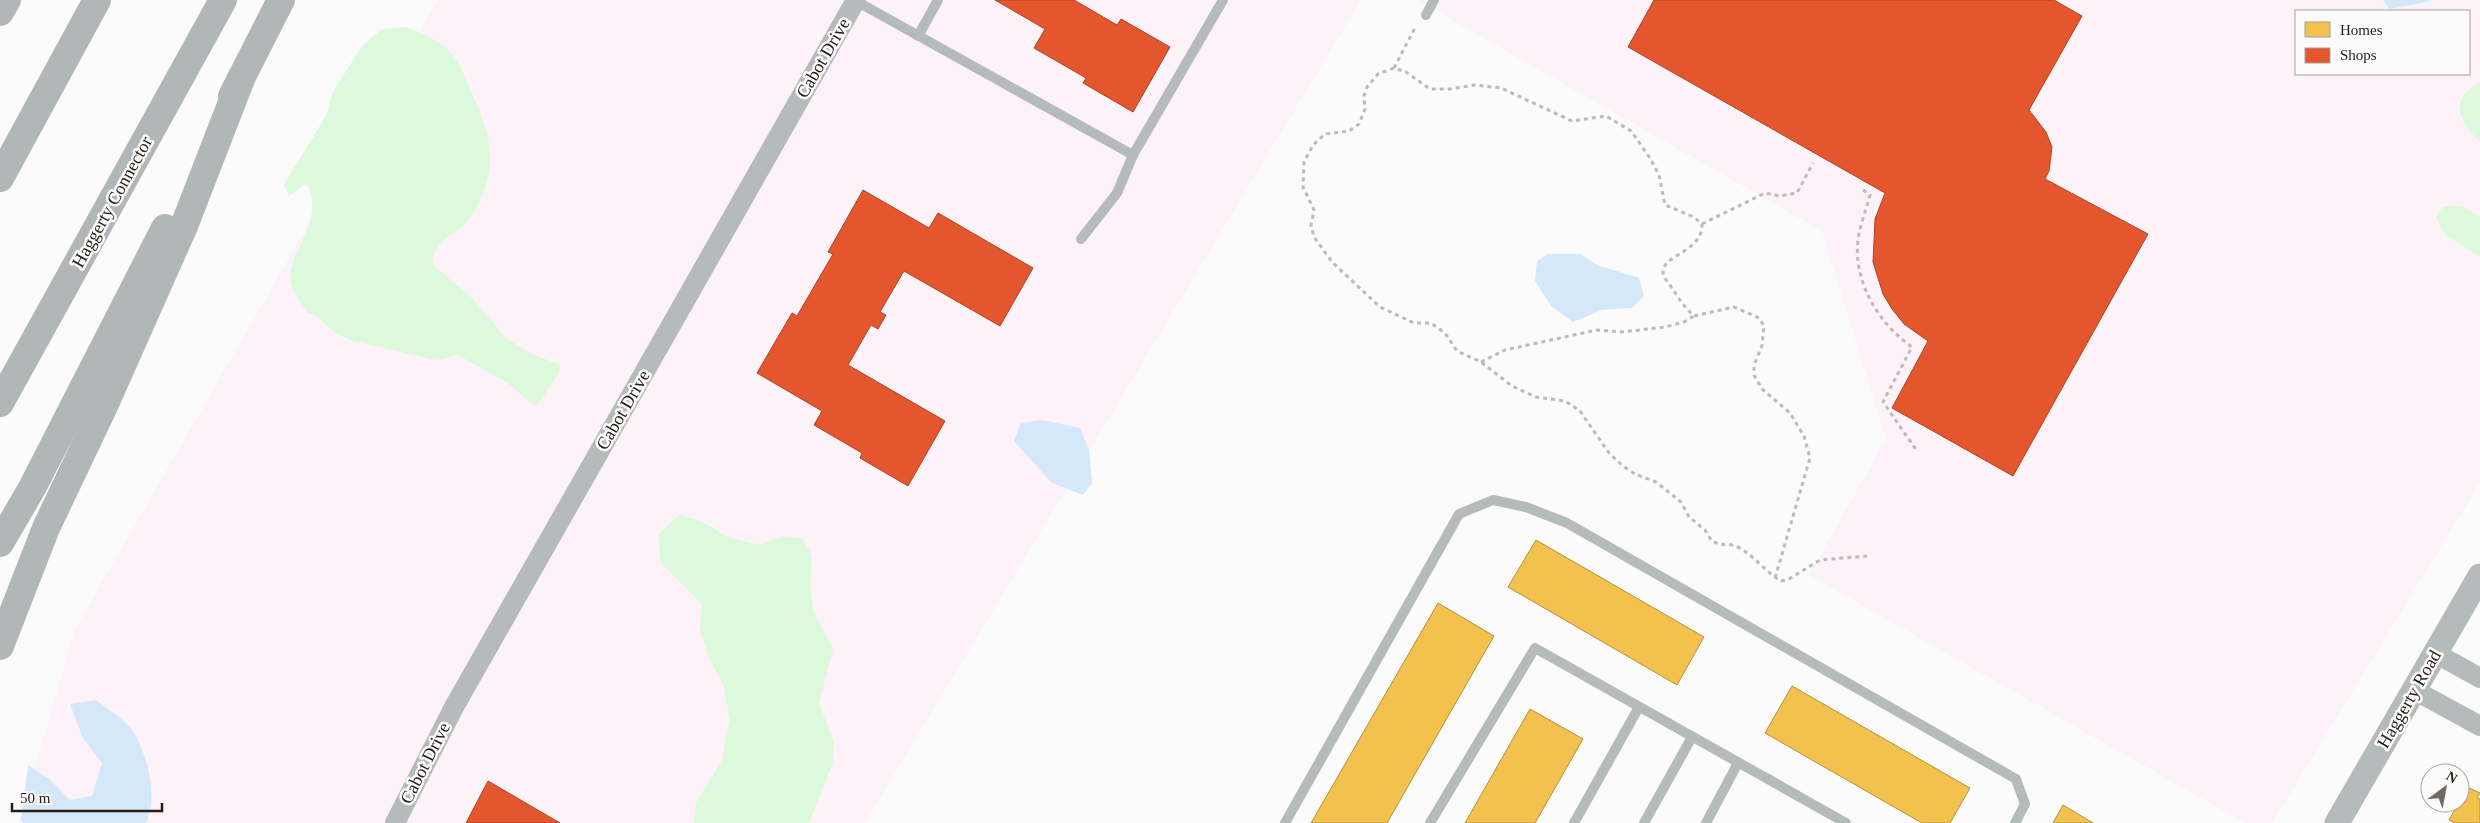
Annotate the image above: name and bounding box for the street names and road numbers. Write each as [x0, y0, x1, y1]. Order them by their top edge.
street label: Cabot Drive [792, 15, 854, 101]
street label: Haggerty Connector [68, 133, 156, 271]
street label: Cabot Drive [592, 367, 654, 453]
street label: Haggerty Road [2373, 647, 2445, 751]
street label: Cabot Drive [396, 719, 454, 807]

